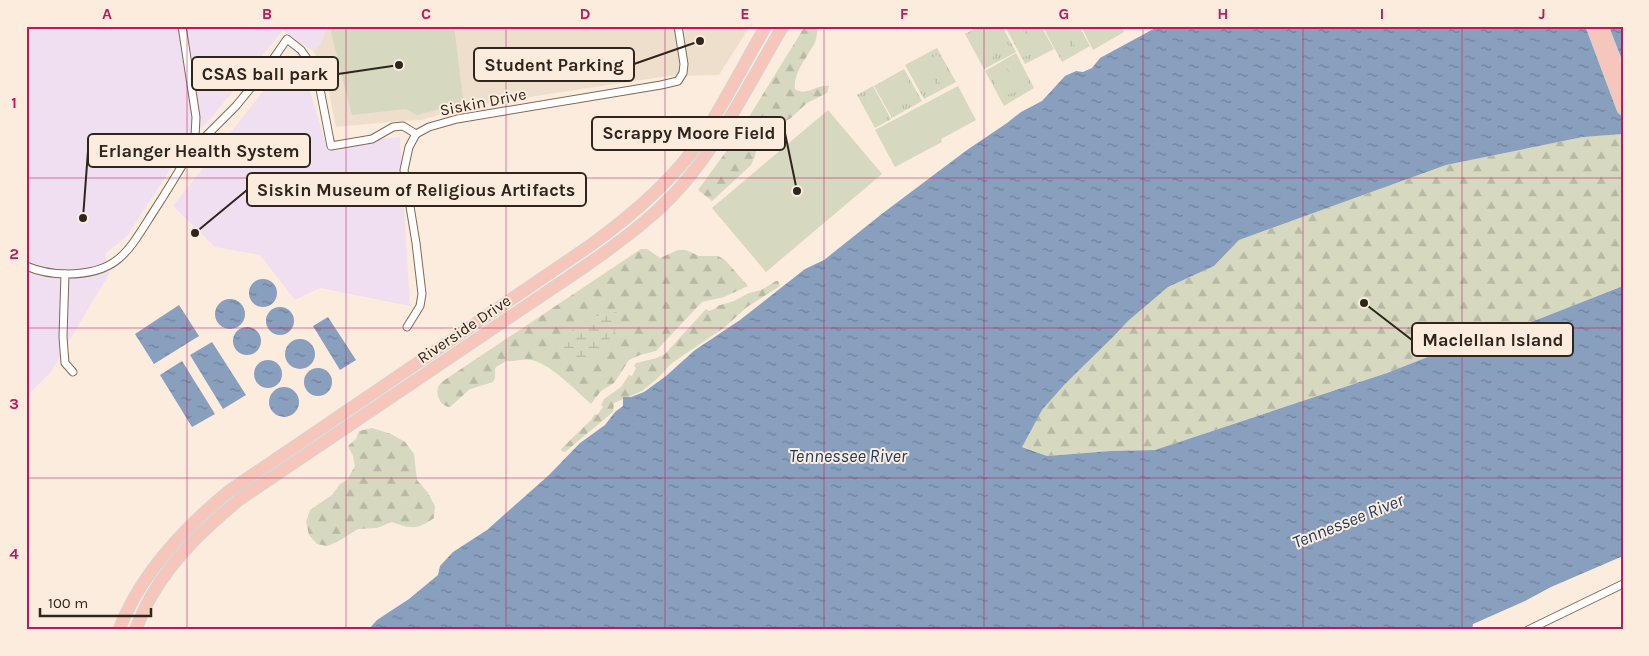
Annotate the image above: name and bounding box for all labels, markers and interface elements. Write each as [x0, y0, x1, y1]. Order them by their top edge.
text: A [102, 4, 112, 23]
text: B [262, 4, 272, 23]
text: C [421, 4, 431, 23]
text: D [580, 4, 591, 23]
text: E [740, 4, 750, 23]
text: F [900, 4, 909, 23]
text: G [1059, 4, 1069, 23]
text: H [1217, 4, 1229, 23]
text: I [1380, 4, 1384, 23]
text: J [1538, 4, 1546, 23]
callout: Student Parking [474, 48, 634, 81]
text: Student Parking [484, 54, 624, 76]
callout: CSAS ball park [192, 57, 338, 90]
text: CSAS ball park [202, 63, 329, 85]
street label: Siskin Drive [438, 84, 528, 120]
text: 1 [11, 93, 17, 112]
callout: Scrappy Moore Field [592, 117, 785, 150]
text: Scrappy Moore Field [602, 122, 776, 144]
callout: Erlanger Health System [88, 134, 310, 167]
text: Erlanger Health System [98, 140, 300, 162]
callout: Siskin Museum of Religious Artifacts [247, 173, 586, 206]
text: Siskin Museum of Religious Artifacts [257, 179, 575, 201]
text: 2 [9, 244, 19, 263]
street label: Riverside Drive [414, 291, 514, 367]
callout: Maclellan Island [1412, 323, 1573, 356]
text: Maclellan Island [1422, 329, 1564, 351]
text: 3 [9, 394, 19, 413]
water label: Tennessee River [789, 445, 908, 467]
water label: Tennessee River [1289, 488, 1408, 553]
text: 4 [9, 544, 19, 563]
scale bar [40, 586, 151, 618]
text: 100 m [48, 594, 88, 612]

